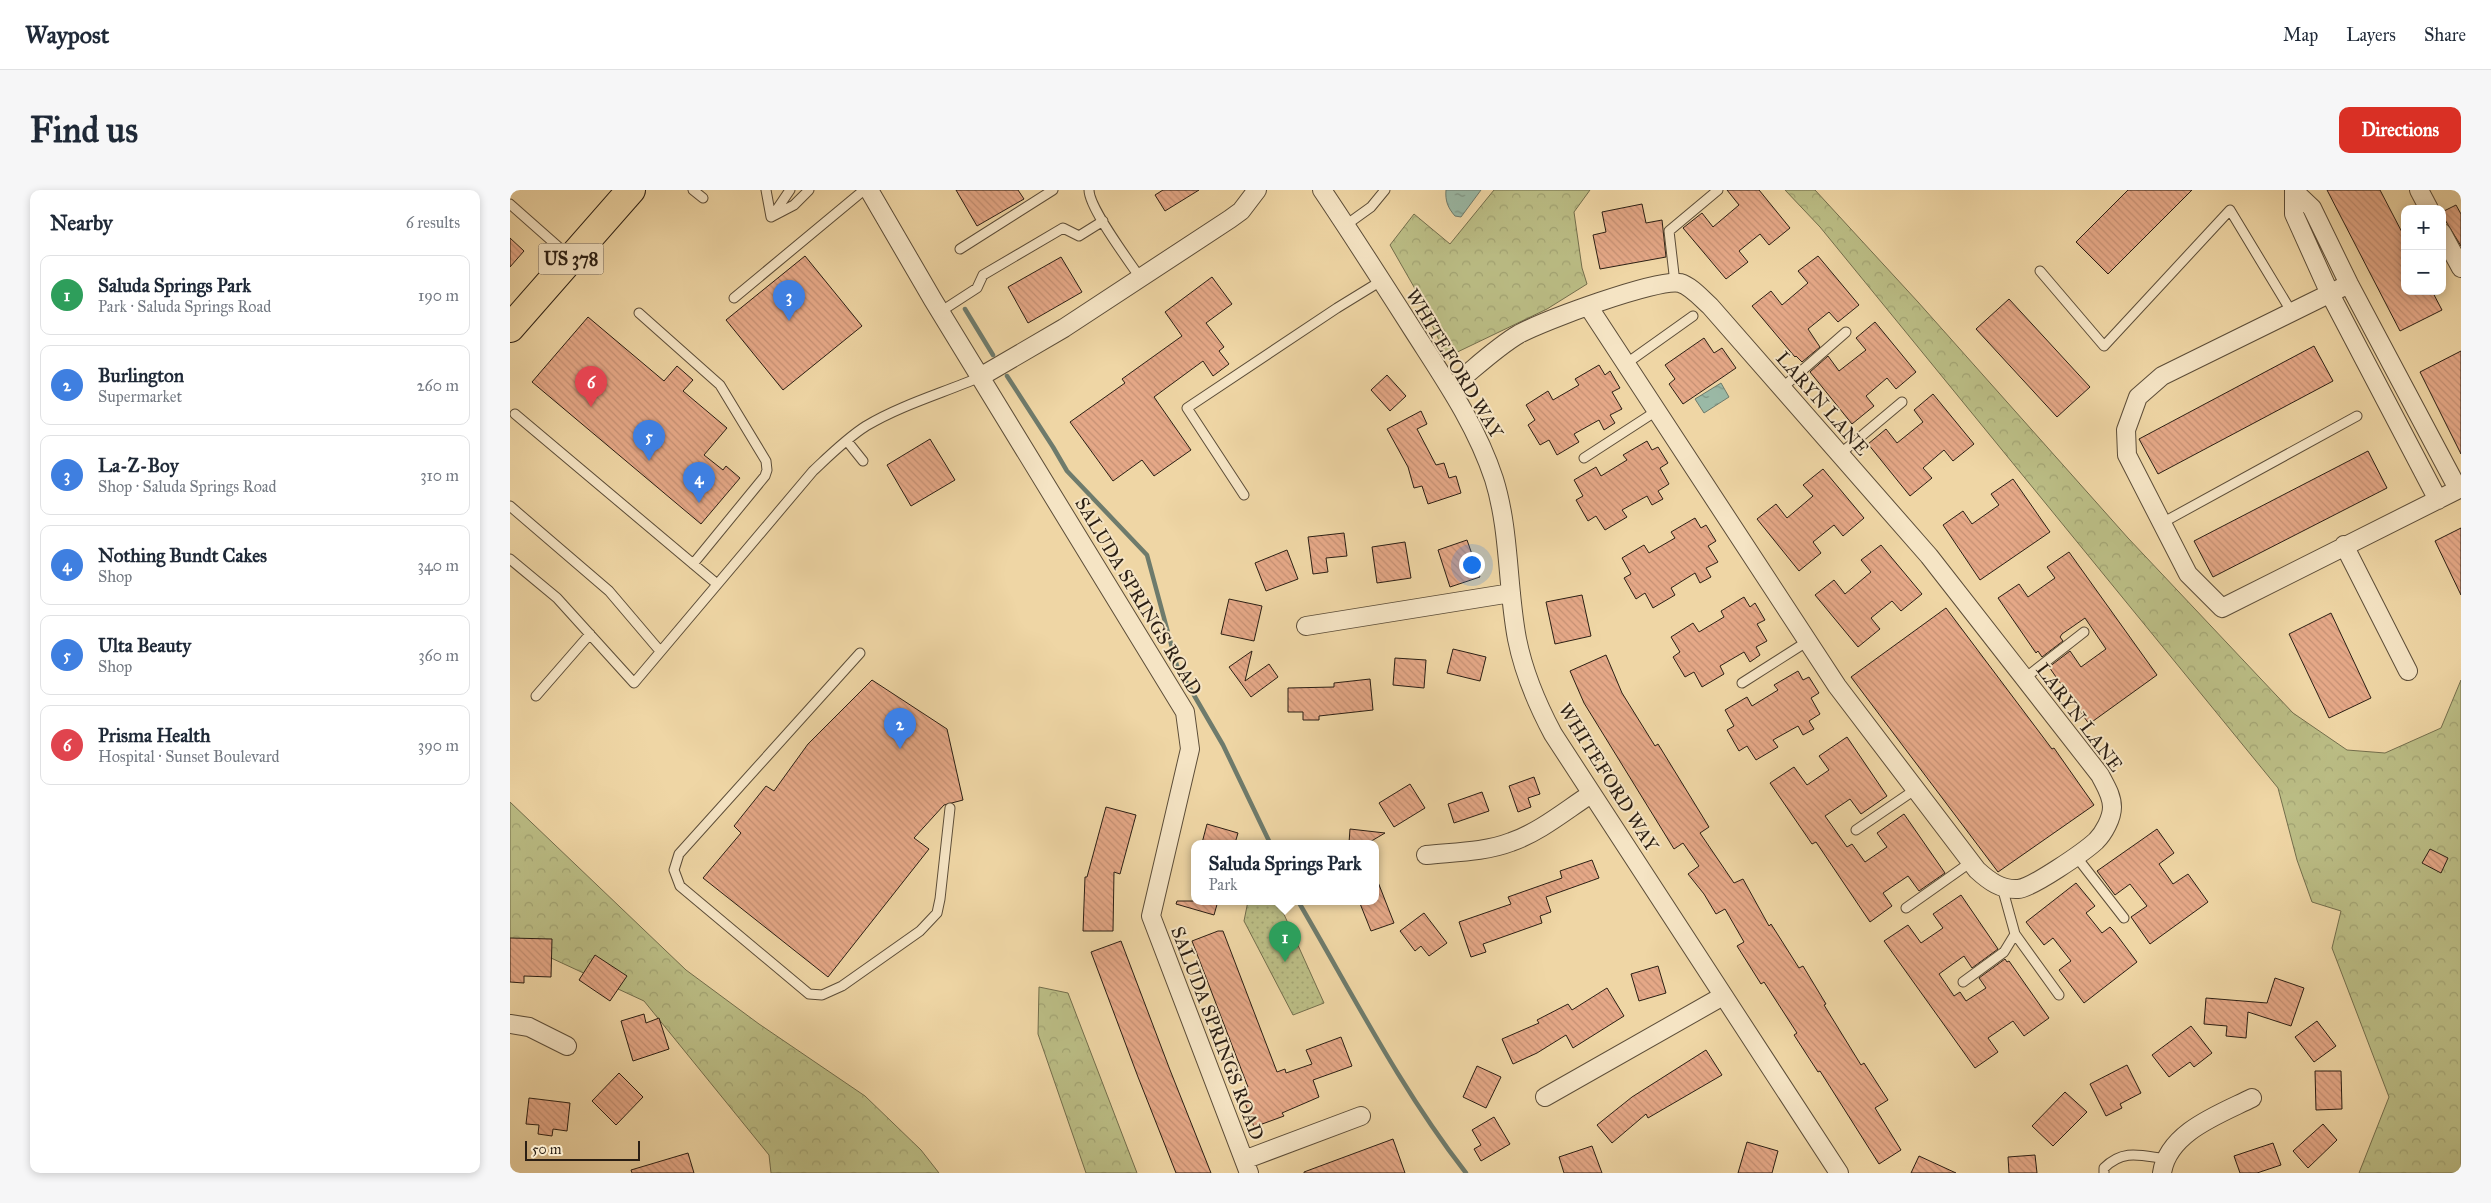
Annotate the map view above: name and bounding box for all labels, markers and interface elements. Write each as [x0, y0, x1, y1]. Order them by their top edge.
text: Waypost [25, 20, 109, 50]
text: Map [2283, 24, 2318, 46]
text: Layers [2346, 24, 2396, 46]
text: Share [2424, 24, 2466, 46]
button: Directions [2339, 107, 2461, 153]
text: Find us [30, 109, 138, 152]
map controls [2401, 205, 2446, 295]
button: + [2401, 205, 2446, 250]
text: Nearby [50, 210, 113, 236]
text: 6 results [406, 213, 460, 232]
road number: US 378 [538, 244, 604, 275]
button: − [2401, 250, 2446, 295]
text: Saluda Springs Park [98, 274, 251, 297]
pin: 3 [773, 280, 805, 321]
street label: WHITEFORD WAY [1401, 284, 1509, 443]
text: 1 [64, 286, 70, 305]
text: 190 m [418, 286, 459, 305]
text: Park · Saluda Springs Road [98, 297, 271, 316]
street label: LARYN LANE [1771, 347, 1874, 460]
text: Burlington [98, 364, 184, 387]
pin: 6 [575, 366, 607, 407]
text: 2 [63, 376, 71, 395]
text: 260 m [417, 376, 459, 395]
text: Supermarket [98, 387, 182, 406]
pin: 5 [633, 420, 665, 461]
text: La-Z-Boy [98, 454, 179, 477]
pin: 4 [683, 462, 715, 503]
text: 3 [64, 466, 70, 485]
text: 310 m [420, 466, 459, 485]
text: Shop · Saluda Springs Road [98, 477, 277, 496]
street label: SALUDA SPRINGS ROAD [1070, 493, 1207, 699]
text: Nothing Bundt Cakes [98, 544, 267, 567]
your location [1459, 552, 1485, 578]
text: 4 [63, 556, 71, 575]
text: 340 m [417, 556, 459, 575]
text: Shop [98, 567, 132, 586]
text: Ulta Beauty [98, 634, 191, 657]
text: 5 [63, 646, 71, 665]
text: 360 m [418, 646, 459, 665]
text: Shop [98, 657, 132, 676]
street label: LARYN LANE [2031, 658, 2128, 776]
street label: WHITEFORD WAY [1554, 699, 1664, 856]
pin: 2 [884, 708, 916, 749]
text: Prisma Health [98, 724, 211, 747]
text: 6 [63, 736, 71, 755]
text: 390 m [418, 736, 459, 755]
text: Hospital · Sunset Boulevard [98, 747, 280, 766]
popup [1191, 840, 1379, 905]
text: Saluda Springs Park [1209, 852, 1361, 875]
text: Park [1209, 875, 1237, 894]
pin: 1 [1269, 921, 1301, 962]
street label: SALUDA SPRINGS ROAD [1166, 923, 1269, 1143]
scale bar [525, 1138, 640, 1161]
text: 50 m [532, 1141, 561, 1158]

